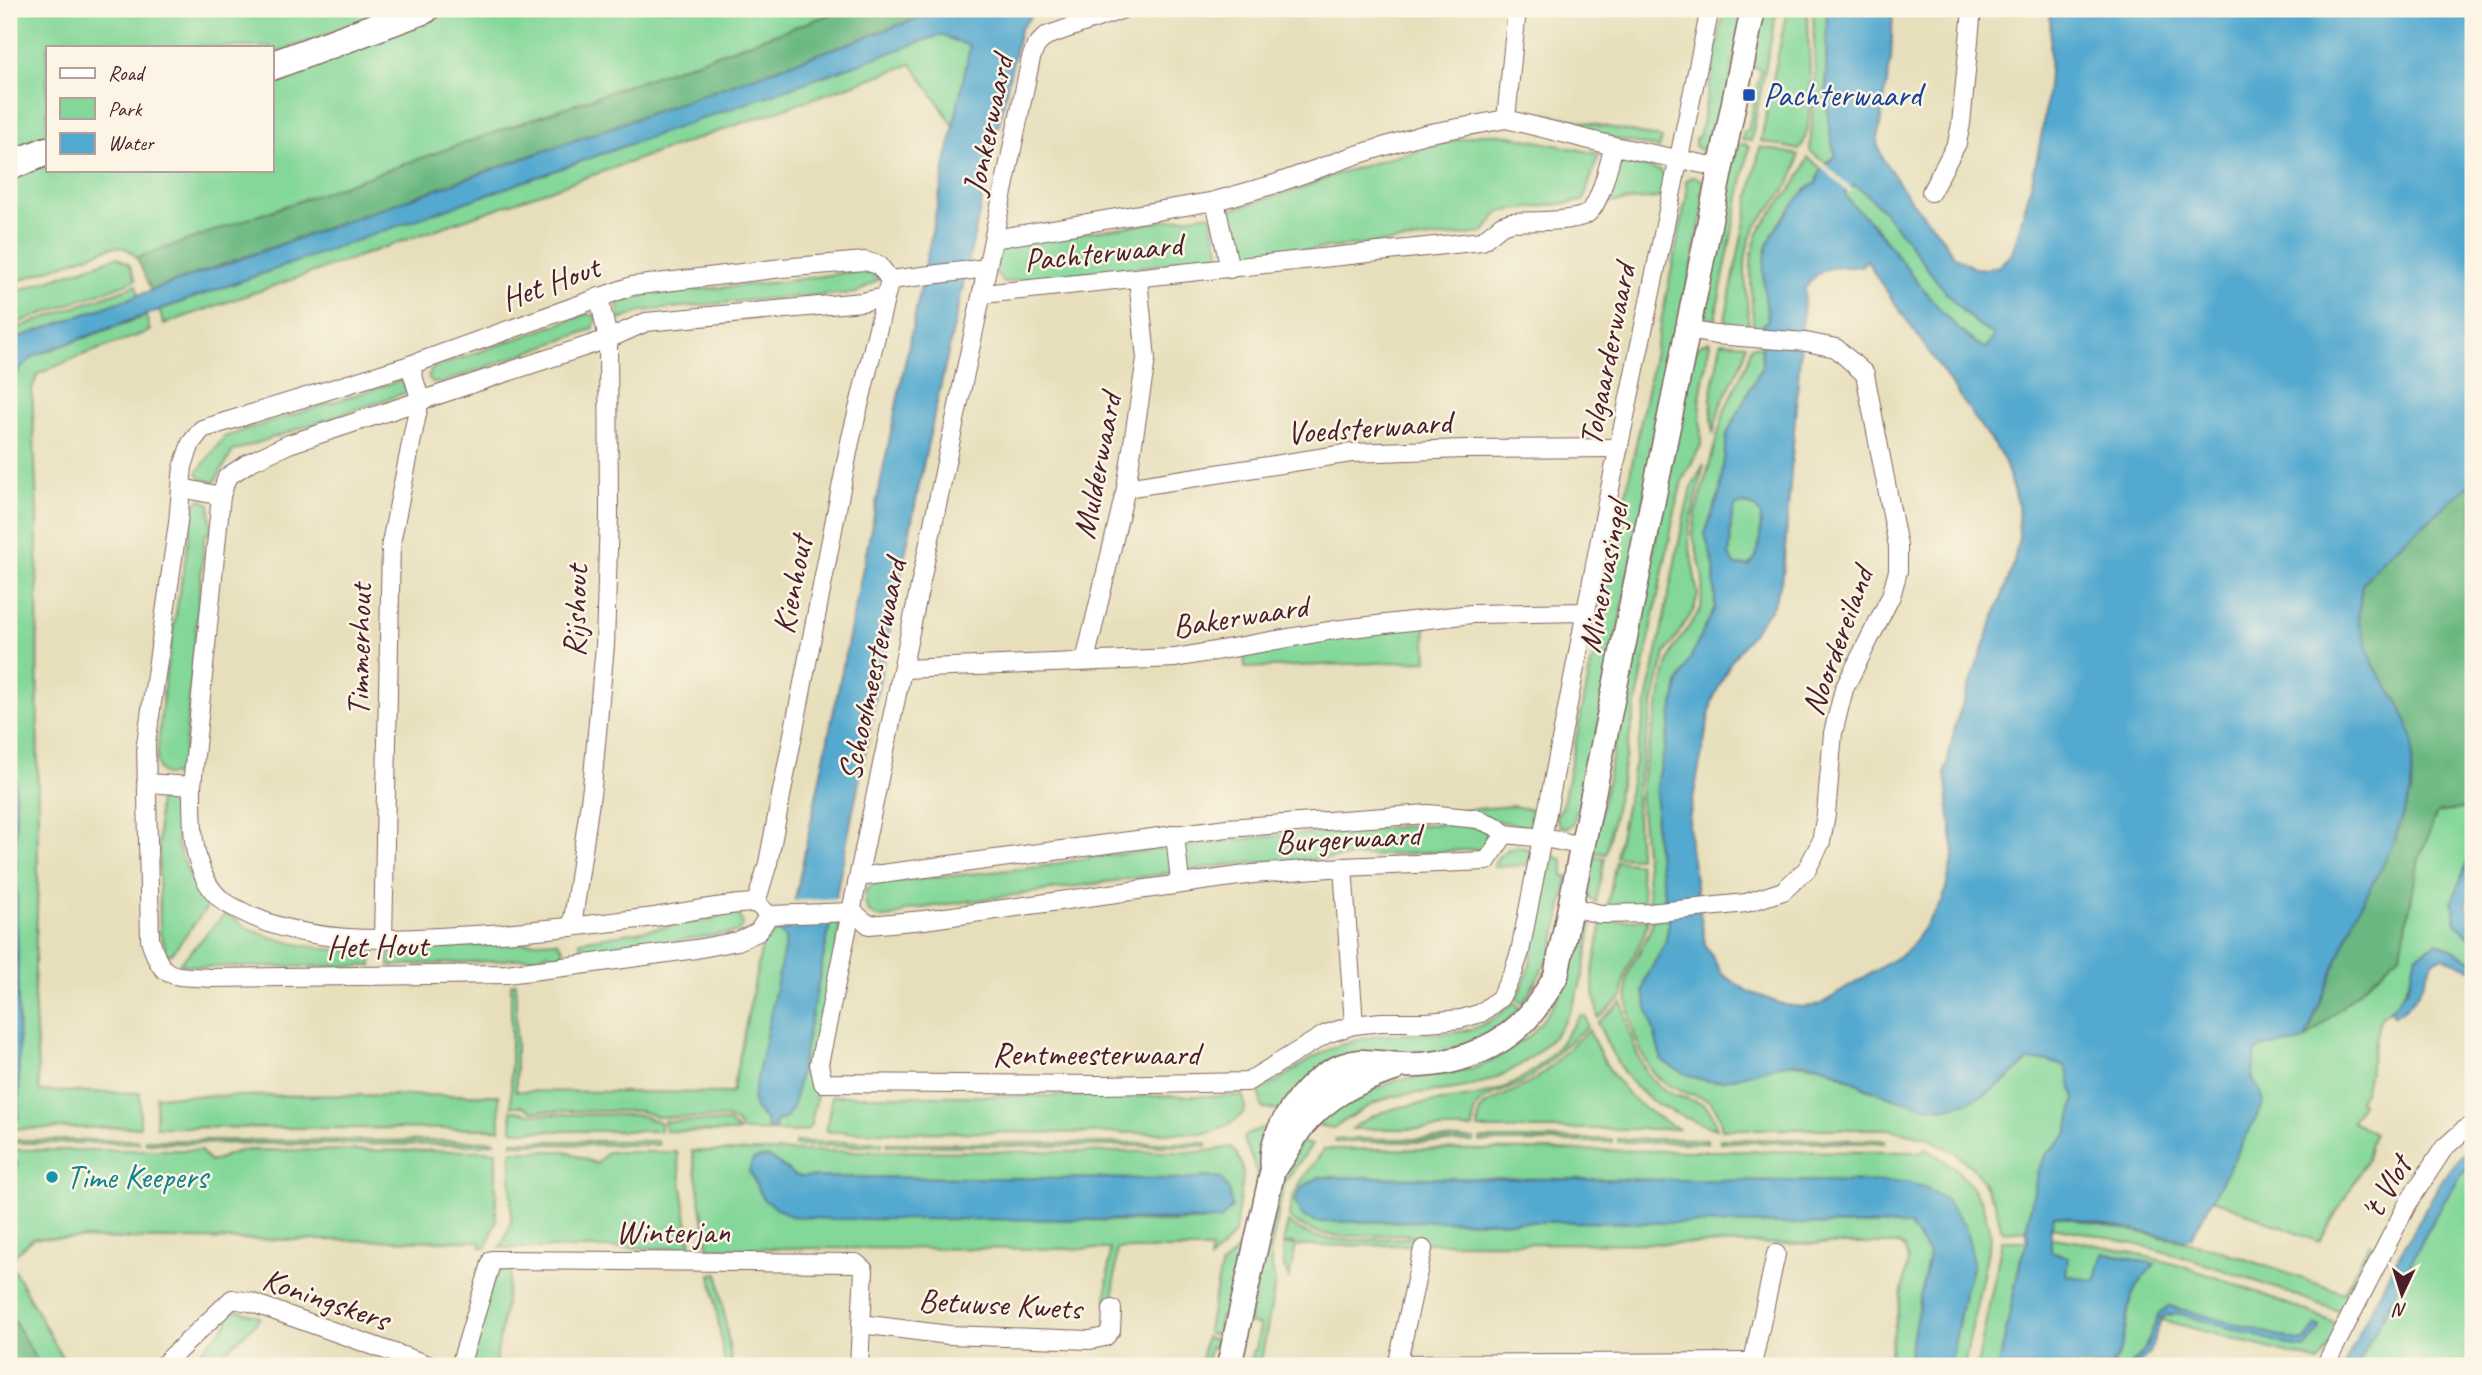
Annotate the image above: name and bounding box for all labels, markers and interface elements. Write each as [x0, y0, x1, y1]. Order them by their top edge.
legend [46, 46, 273, 172]
street label: Jonkerwaard [952, 47, 1024, 200]
text: Road [108, 60, 147, 86]
place label: Pachterwaard [1763, 74, 1927, 116]
marker: Pachterwaard [1741, 87, 1757, 103]
text: Park [108, 96, 143, 122]
text: Water [108, 130, 155, 156]
street label: Pachterwaard [1022, 222, 1189, 281]
street label: Het Hout [495, 245, 608, 320]
street label: Tolgaarderwaard [1569, 256, 1646, 449]
street label: Mulderwaard [1062, 385, 1133, 542]
street label: Voedsterwaard [1285, 400, 1458, 454]
street label: Minervasingel [1568, 493, 1639, 656]
street label: Kienhout [762, 529, 823, 637]
street label: Schoolmeesterwaard [828, 550, 917, 785]
street label: Noordereiland [1791, 557, 1885, 721]
street label: Rijshout [552, 561, 598, 658]
street label: Timmerhout [337, 580, 381, 717]
street label: Bakerwaard [1170, 584, 1315, 647]
street label: Burgerwaard [1274, 813, 1427, 863]
street label: Het Hout [326, 924, 431, 968]
street label: Rentmeesterwaard [992, 1033, 1205, 1075]
street label: 't Vlot [2351, 1145, 2423, 1228]
place label: Time Keepers [66, 1156, 210, 1198]
marker: Time Keepers [44, 1169, 60, 1185]
street label: Winterjan [616, 1211, 730, 1253]
street label: Koningskers [257, 1258, 397, 1341]
north arrow [2366, 1260, 2436, 1330]
street label: Betuwse Kwets [917, 1279, 1085, 1329]
text: N [2391, 1297, 2408, 1322]

